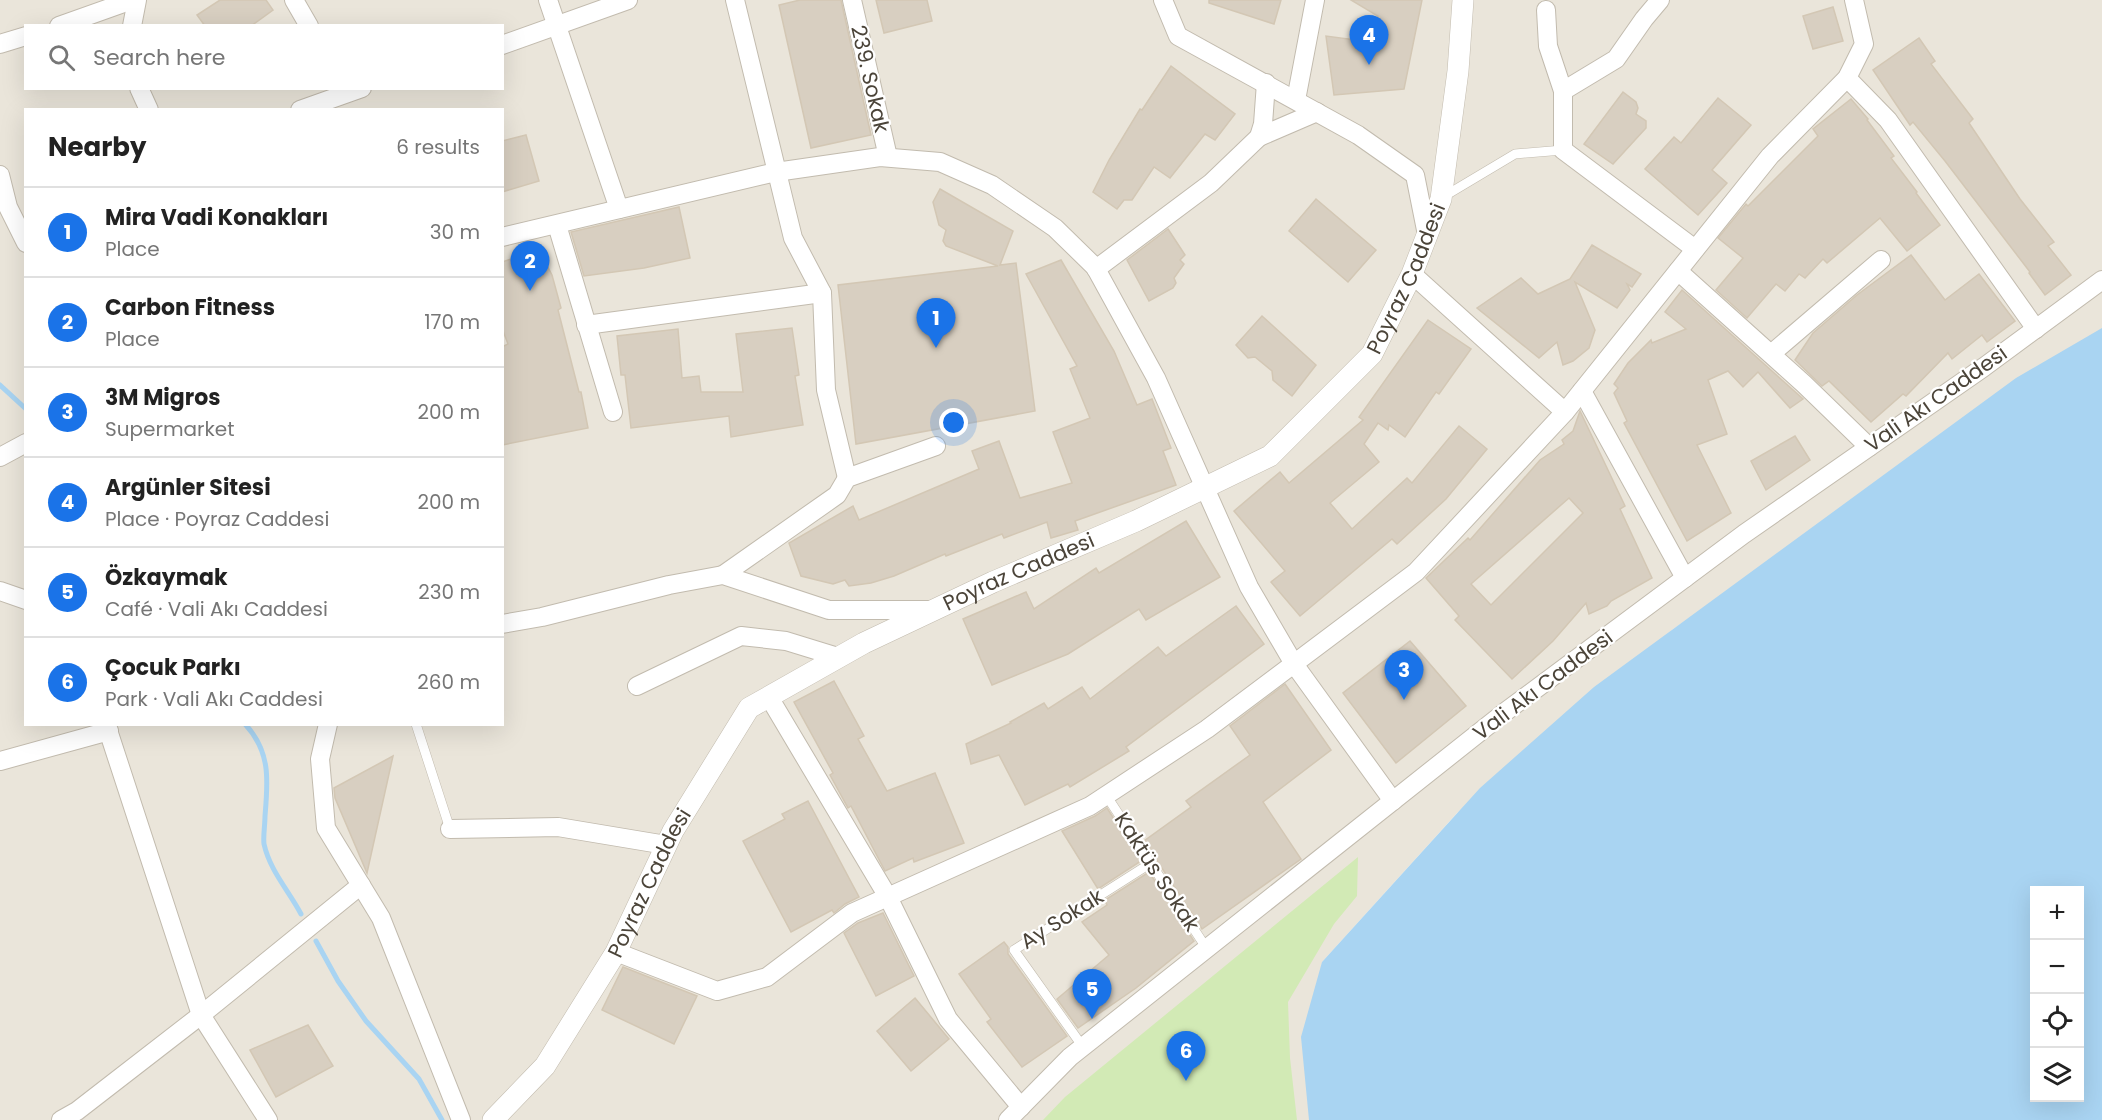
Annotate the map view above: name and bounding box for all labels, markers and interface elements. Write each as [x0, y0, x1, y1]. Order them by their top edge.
pin: 4 [1350, 16, 1388, 65]
street label: 239. Sokak [844, 22, 897, 136]
search box [24, 24, 504, 90]
icon: search [45, 41, 78, 74]
text: Search here [93, 42, 226, 73]
text: Nearby [48, 129, 146, 165]
text: 6 results [396, 133, 480, 161]
street label: Poyraz Caddesi [1359, 199, 1452, 359]
text: Mira Vadi Konakları [105, 202, 328, 233]
text: 1 [64, 218, 71, 246]
text: 30 m [430, 218, 480, 246]
text: Place [105, 235, 160, 263]
pin: 2 [510, 242, 550, 291]
text: Carbon Fitness [105, 292, 275, 323]
pin: 1 [916, 298, 956, 348]
text: 2 [62, 308, 73, 336]
text: 170 m [424, 308, 480, 336]
text: Place [105, 325, 160, 353]
street label: Vali Akı Caddesi [1859, 339, 2013, 459]
text: 3M Migros [105, 382, 221, 413]
text: 3 [61, 398, 74, 426]
text: 200 m [417, 398, 480, 426]
your location [939, 408, 968, 437]
text: Supermarket [105, 415, 234, 443]
text: Argünler Sitesi [105, 472, 271, 503]
text: 4 [61, 488, 74, 516]
text: 200 m [417, 488, 480, 516]
text: Place · Poyraz Caddesi [105, 505, 329, 533]
street label: Poyraz Caddesi [938, 525, 1099, 618]
text: Özkaymak [105, 562, 227, 593]
text: 5 [61, 578, 74, 606]
text: 230 m [418, 578, 480, 606]
text: Café · Vali Akı Caddesi [105, 595, 328, 623]
street label: Vali Akı Caddesi [1467, 622, 1619, 747]
pin: 3 [1384, 650, 1424, 700]
text: Çocuk Parkı [105, 652, 241, 683]
text: 6 [61, 668, 74, 696]
text: 260 m [417, 668, 480, 696]
text: Park · Vali Akı Caddesi [105, 685, 323, 713]
street label: Poyraz Caddesi [600, 802, 698, 962]
street label: Kaktüs Sokak [1108, 806, 1207, 937]
street label: Ay Sokak [1015, 881, 1109, 956]
map controls [2030, 886, 2084, 1102]
button: + [2030, 886, 2084, 940]
button: − [2030, 940, 2084, 994]
pin: 5 [1072, 970, 1112, 1019]
button: locate [2030, 994, 2084, 1048]
pin: 6 [1166, 1032, 1206, 1081]
button: layers [2030, 1048, 2084, 1102]

